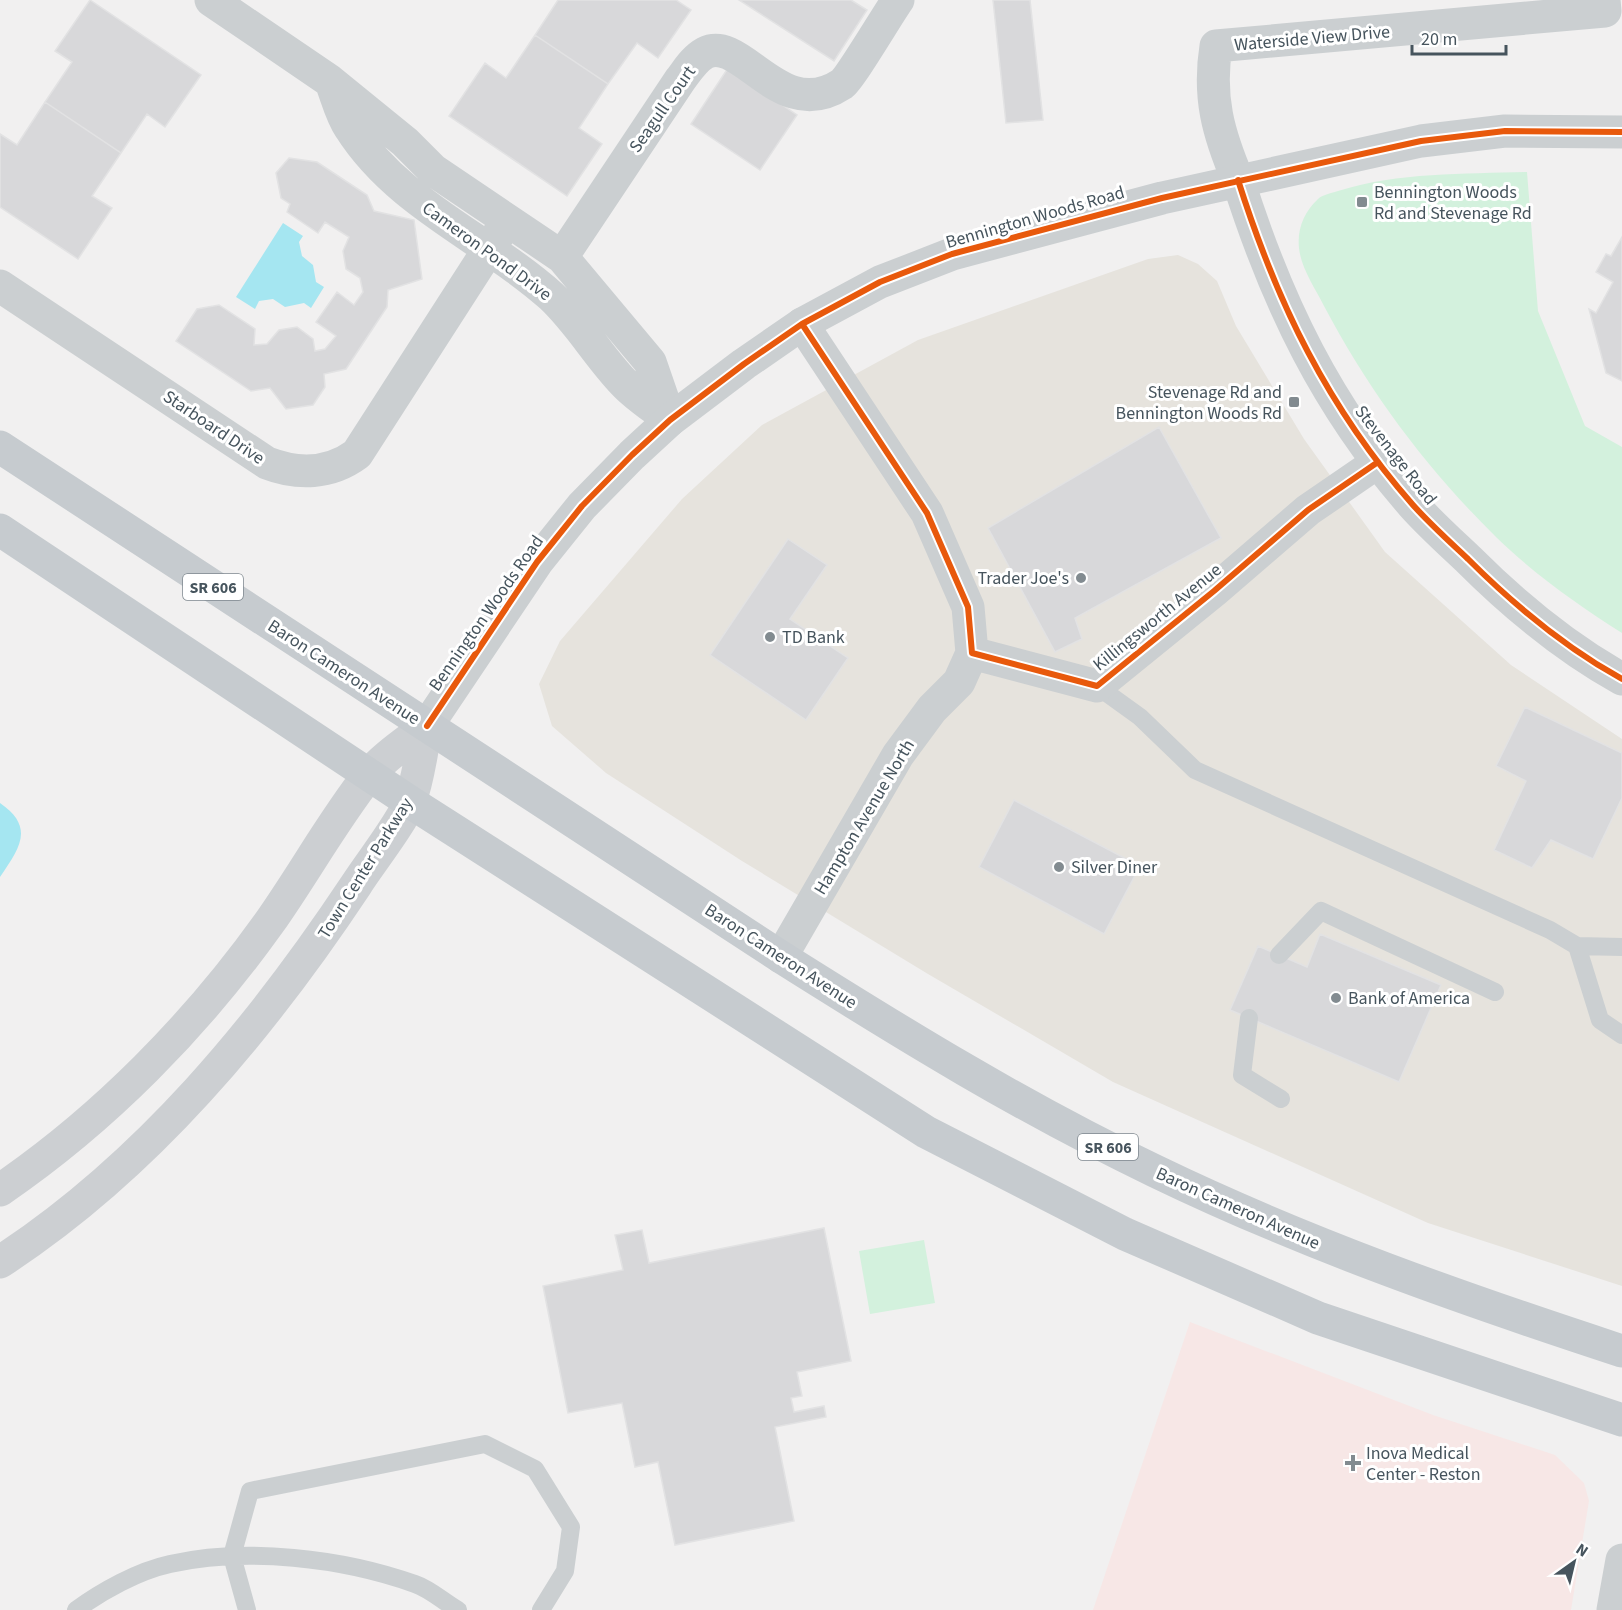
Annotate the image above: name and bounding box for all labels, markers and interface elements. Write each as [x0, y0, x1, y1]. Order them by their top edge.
scale bar [1412, 18, 1506, 56]
street label: Waterside View Drive [1233, 19, 1391, 58]
text: 20 m [1421, 27, 1457, 52]
street label: Seagull Court [623, 61, 702, 158]
street label: Bennington Woods Road [943, 180, 1128, 255]
place label: Bennington Woods Rd and Stevenage Rd [1374, 180, 1532, 226]
marker: Bennington Woods Rd and Stevenage Rd [1355, 195, 1369, 209]
street label: Cameron Pond Drive [417, 196, 557, 307]
place label: Stevenage Rd and Bennington Woods Rd [1116, 380, 1282, 426]
street label: Starboard Drive [158, 384, 269, 471]
marker: Stevenage Rd and Bennington Woods Rd [1287, 395, 1301, 409]
street label: Stevenage Road [1349, 400, 1442, 510]
street label: Bennington Woods Road [423, 530, 550, 696]
street label: Killingsworth Avenue [1088, 558, 1227, 677]
place label: Trader Joe's [978, 566, 1069, 591]
marker: Trader Joe's [1074, 571, 1088, 585]
road number: SR 606 [183, 574, 243, 600]
street label: Baron Cameron Avenue [263, 614, 425, 731]
place label: TD Bank [782, 625, 845, 650]
marker: TD Bank [763, 630, 777, 644]
street label: Hampton Avenue North [808, 735, 921, 900]
street label: Town Center Parkway [312, 792, 419, 944]
place label: Silver Diner [1071, 855, 1158, 880]
marker: Silver Diner [1052, 860, 1066, 874]
street label: Baron Cameron Avenue [700, 898, 862, 1015]
place label: Bank of America [1348, 986, 1470, 1011]
marker: Bank of America [1329, 991, 1343, 1005]
road number: SR 606 [1078, 1134, 1138, 1160]
street label: Baron Cameron Avenue [1152, 1161, 1324, 1256]
place label: Inova Medical Center - Reston [1366, 1441, 1480, 1487]
marker: Inova Medical Center - Reston [1344, 1454, 1362, 1472]
north arrow [1544, 1532, 1604, 1592]
text: N [1571, 1538, 1592, 1562]

